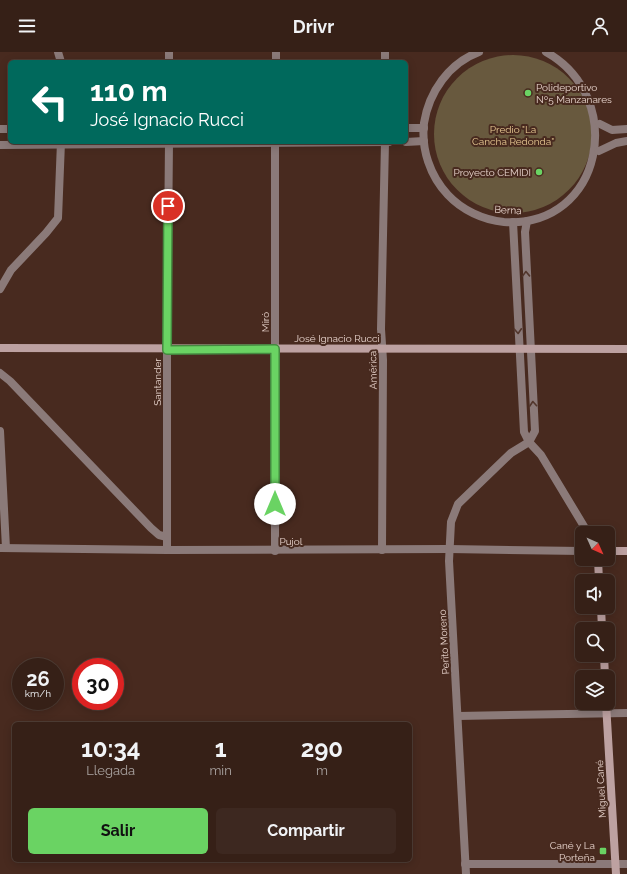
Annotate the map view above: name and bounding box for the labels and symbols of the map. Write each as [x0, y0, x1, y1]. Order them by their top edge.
place label: Polideportivo Nº5 Manzanares [536, 82, 612, 105]
marker: Polideportivo Nº5 Manzanares [523, 88, 533, 98]
park label: Predio "La Cancha Redonda" [472, 124, 554, 147]
place label: Proyecto CEMIDI [453, 167, 531, 178]
marker: Proyecto CEMIDI [534, 167, 544, 177]
pin [151, 189, 185, 223]
street label: Berna [494, 204, 522, 216]
one-way arrow [522, 271, 531, 277]
street label: Miró [260, 312, 271, 332]
one-way arrow [514, 328, 522, 334]
street label: José Ignacio Rucci [294, 333, 380, 344]
street label: América [367, 351, 379, 389]
street label: Santander [152, 358, 163, 406]
one-way arrow [528, 401, 537, 407]
position arrow [254, 483, 296, 525]
north arrow [575, 526, 615, 566]
street label: Pujol [279, 536, 303, 547]
street label: Perito Moreno [437, 609, 451, 675]
speed limit sign: 30 [72, 658, 124, 710]
street label: Miguel Cané [594, 760, 608, 818]
place label: Cané y La Porteña [550, 840, 595, 863]
marker: Cané y La Porteña [598, 846, 608, 856]

